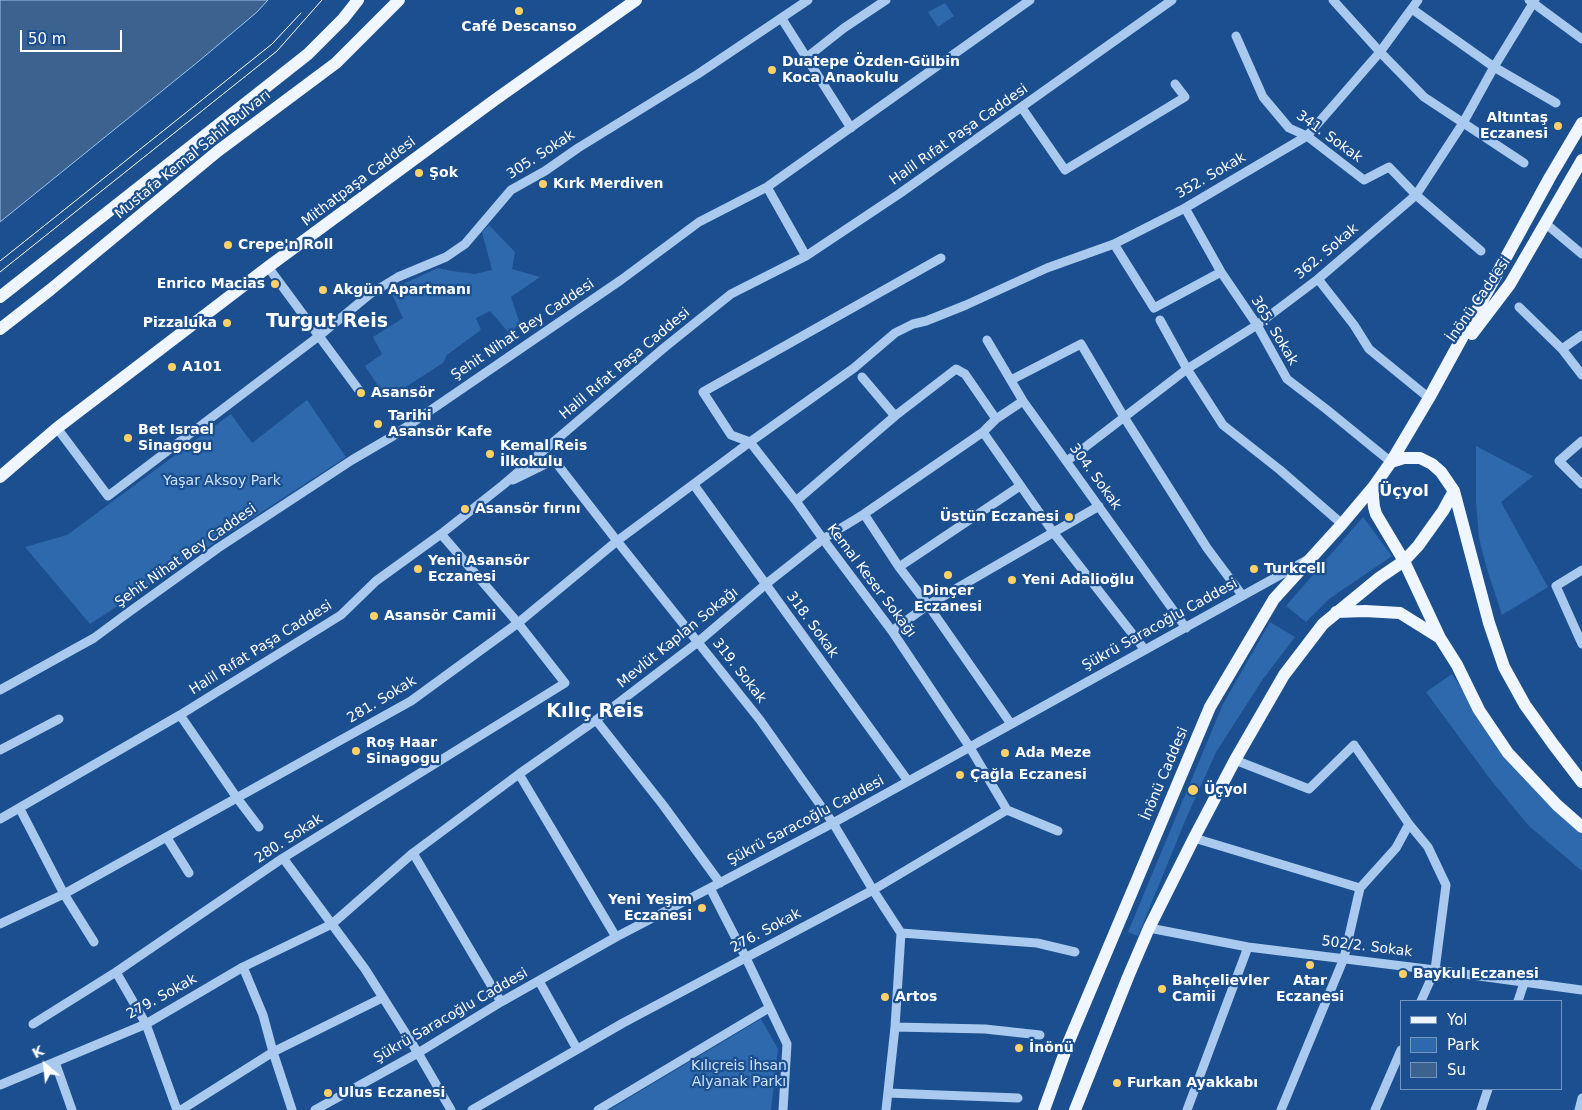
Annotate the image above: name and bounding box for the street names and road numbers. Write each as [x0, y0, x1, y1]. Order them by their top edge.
street label: Halil Rıfat Paşa Caddesi [887, 81, 1031, 189]
street label: Mustafa Kemal Sahil Bulvarı [112, 87, 274, 223]
street label: 341. Sokak [1293, 107, 1365, 167]
street label: 305. Sokak [504, 127, 578, 183]
street label: Mithatpaşa Caddesi [299, 134, 419, 230]
street label: 352. Sokak [1173, 149, 1249, 203]
street label: 362. Sokak [1292, 221, 1362, 283]
street label: İnönü Caddesi [1444, 254, 1514, 346]
street label: Şehit Nihat Bey Caddesi [448, 276, 598, 384]
street label: 365. Sokak [1247, 293, 1301, 369]
street label: Halil Rıfat Paşa Caddesi [556, 305, 694, 423]
street label: 304. Sokak [1065, 441, 1125, 513]
street label: Şehit Nihat Bey Caddesi [112, 501, 260, 611]
street label: Kemal Keser Sokağı [823, 521, 919, 641]
street label: Şükrü Saracoğlu Caddesi [1079, 575, 1241, 675]
street label: Mevlüt Kaplan Sokağı [614, 584, 742, 692]
street label: 318. Sokak [782, 589, 842, 661]
street label: Halil Rıfat Paşa Caddesi [187, 597, 335, 699]
street label: 319. Sokak [708, 635, 770, 707]
street label: 281. Sokak [344, 673, 420, 727]
street label: İnönü Caddesi [1138, 725, 1192, 823]
street label: Şükrü Saracoğlu Caddesi [725, 772, 887, 870]
street label: 280. Sokak [252, 811, 326, 867]
street label: 276. Sokak [728, 905, 804, 957]
street label: 502/2. Sokak [1321, 933, 1413, 961]
street label: Şükrü Saracoğlu Caddesi [371, 965, 531, 1067]
street label: 279. Sokak [124, 971, 200, 1023]

